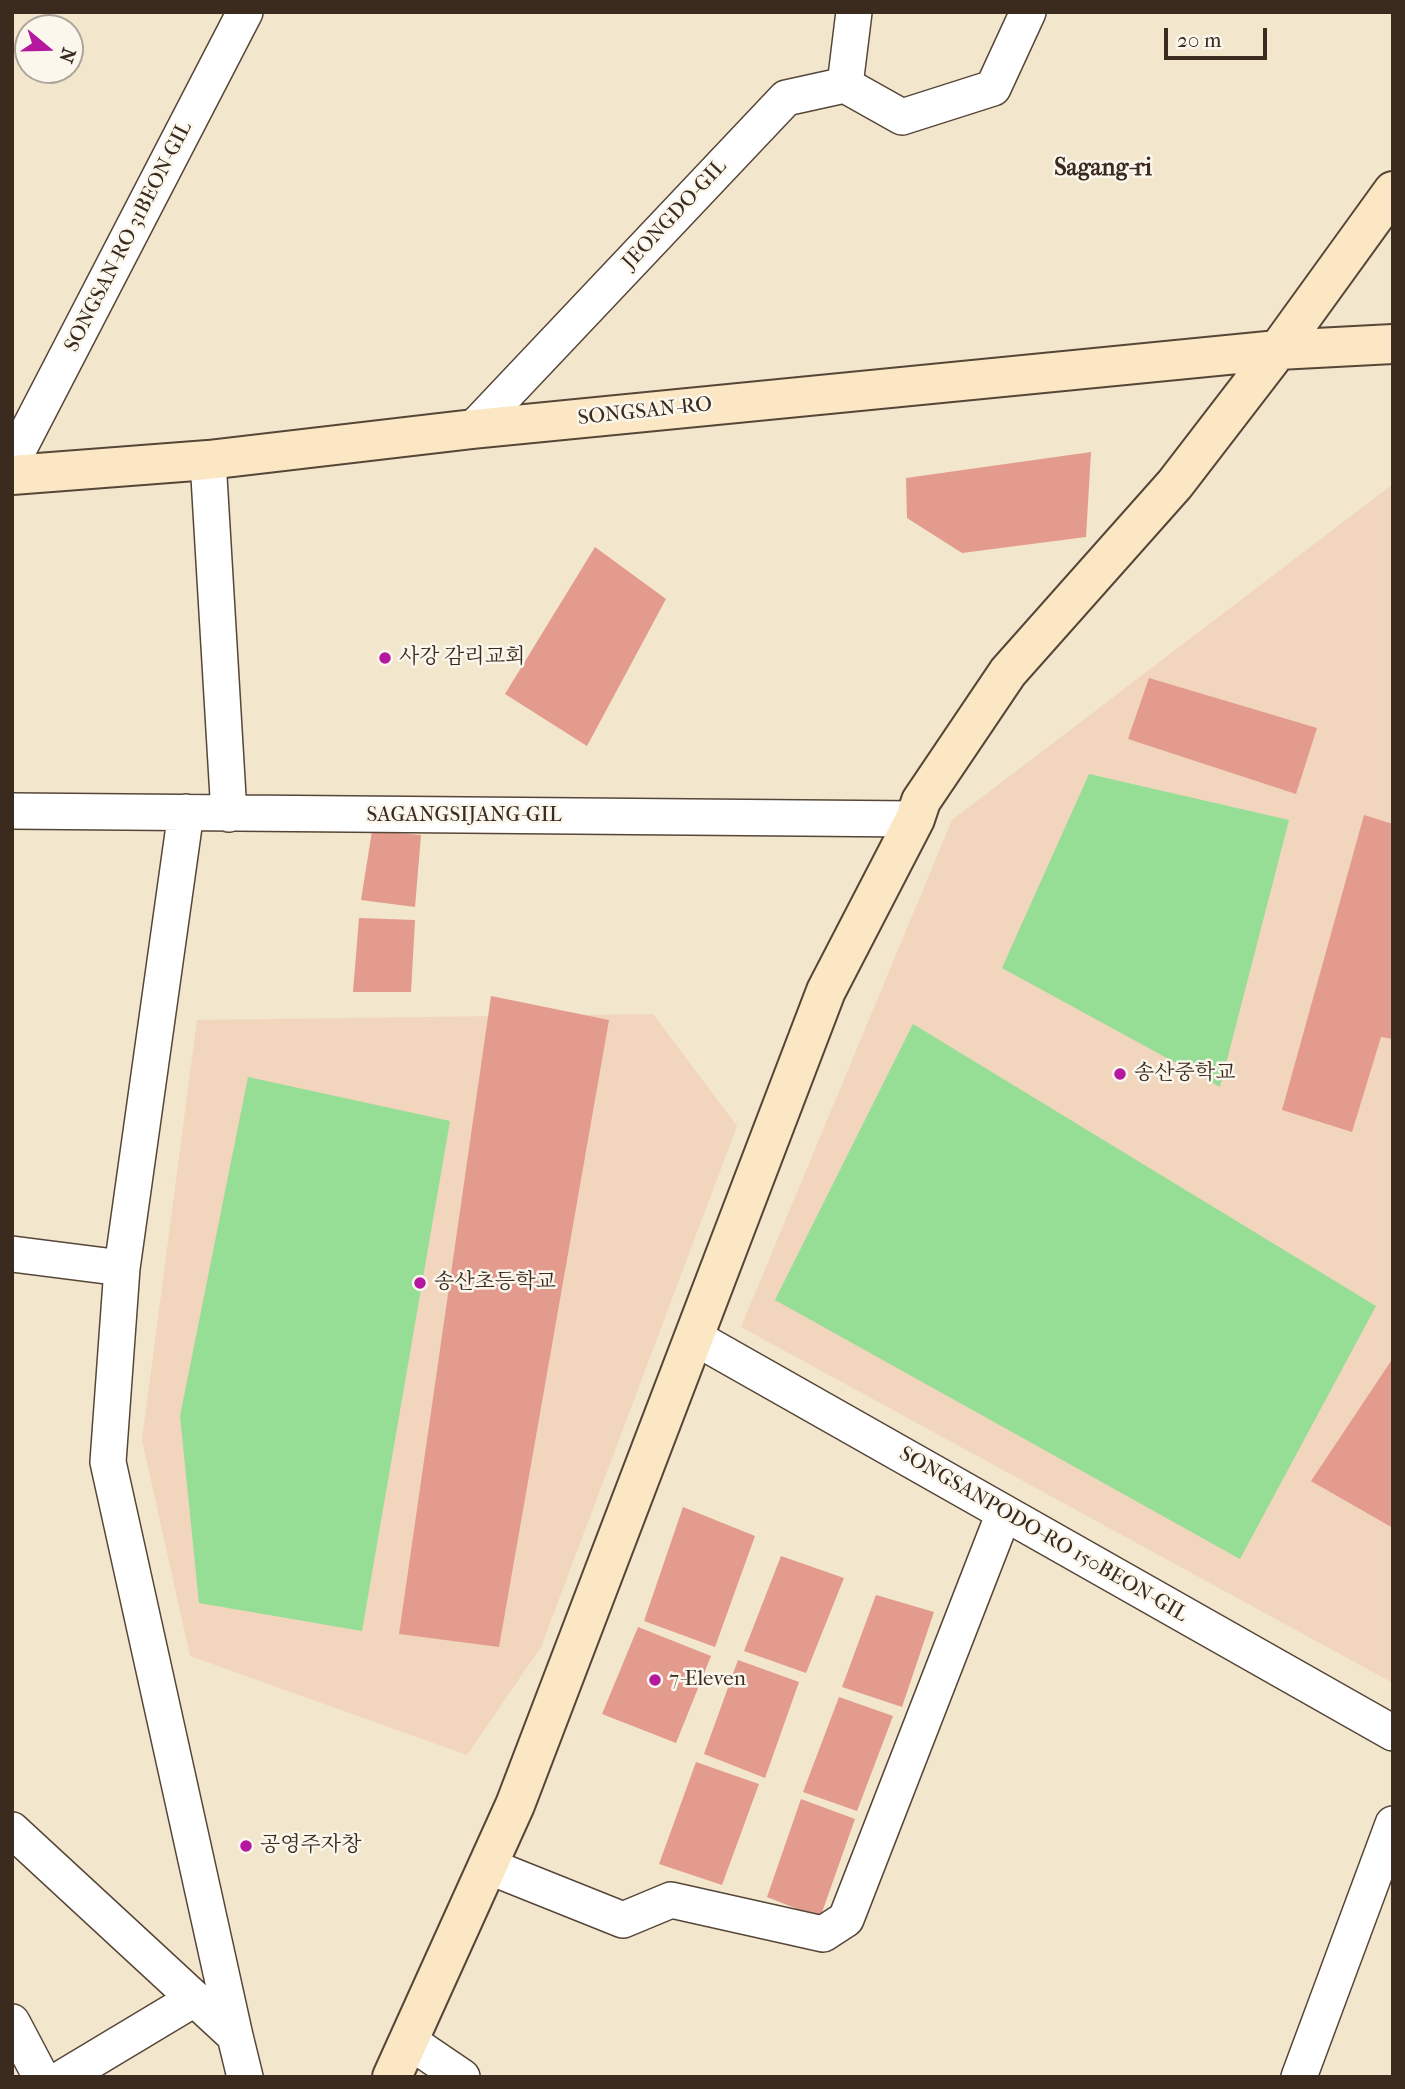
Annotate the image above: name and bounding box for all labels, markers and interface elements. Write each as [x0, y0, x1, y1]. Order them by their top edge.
north arrow [14, 14, 84, 84]
scale bar [1167, 14, 1270, 58]
text: 20 m [1177, 28, 1221, 52]
text: N [54, 45, 80, 66]
street label: SONGSAN-RO 31BEON-GIL [60, 118, 198, 356]
street label: JEONGDO-GIL [618, 155, 732, 275]
district label: Sagang-ri [1054, 155, 1152, 183]
street label: SONGSAN-RO [577, 392, 713, 432]
place label: 사강 감리교회 [399, 645, 525, 671]
marker: 사강 감리교회 [377, 650, 393, 666]
street label: SAGANGSIJANG-GIL [366, 803, 562, 829]
place label: 송산중학교 [1134, 1061, 1235, 1087]
marker: 송산중학교 [1112, 1066, 1128, 1082]
place label: 송산초등학교 [434, 1270, 556, 1296]
marker: 송산초등학교 [412, 1275, 428, 1291]
street label: SONGSANPODO-RO 150BEON-GIL [894, 1442, 1192, 1628]
place label: 7-Eleven [669, 1667, 746, 1693]
marker: 7-Eleven [647, 1672, 663, 1688]
place label: 공영주자창 [260, 1833, 361, 1859]
marker: 공영주자창 [238, 1838, 254, 1854]

